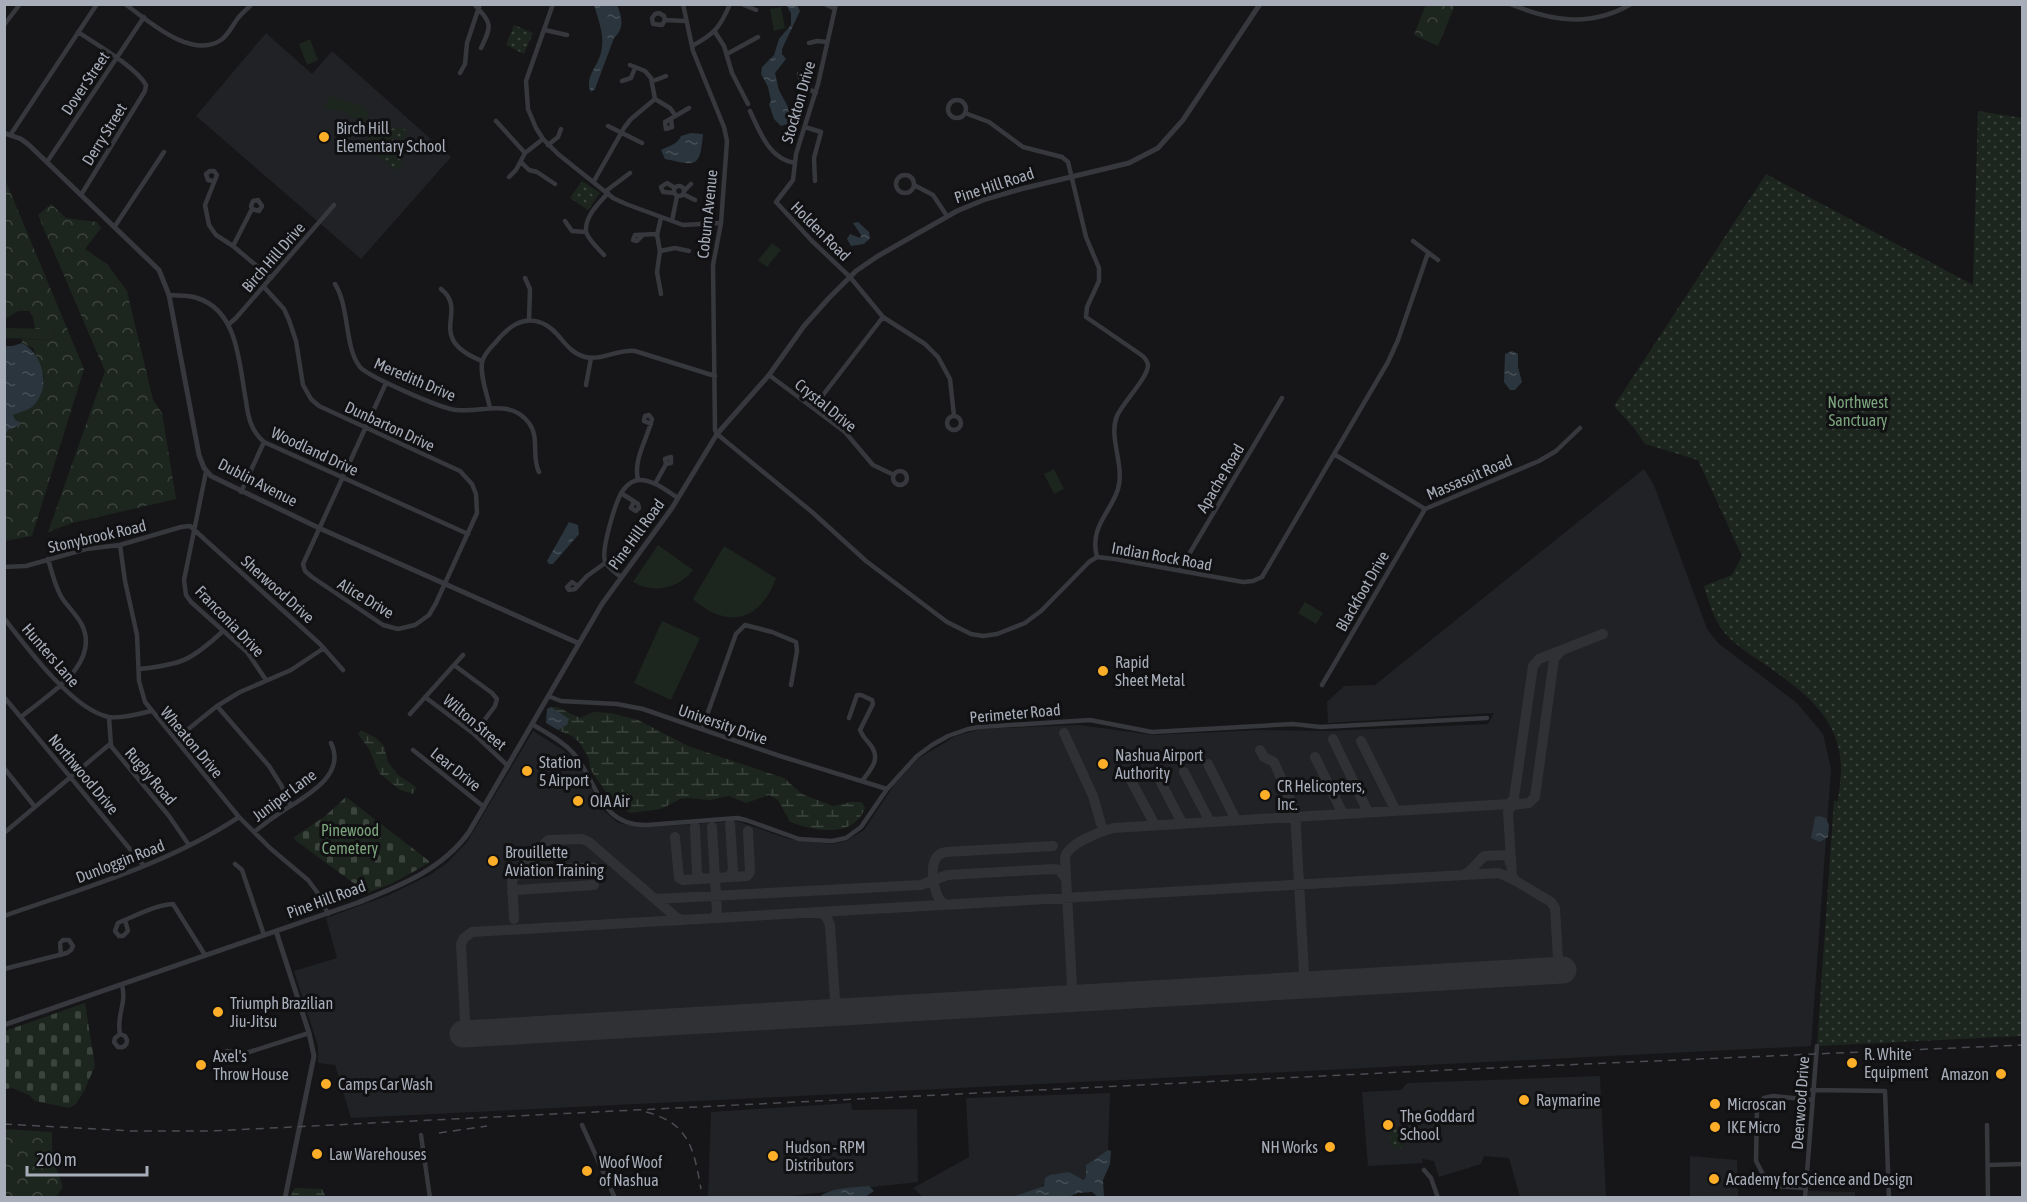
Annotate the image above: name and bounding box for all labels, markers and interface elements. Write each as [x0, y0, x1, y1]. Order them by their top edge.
street label: Dover Street [57, 48, 113, 118]
street label: Stockton Drive [778, 59, 818, 145]
street label: Derry Street [78, 99, 131, 169]
place label: Birch Hill Elementary School [336, 119, 447, 156]
marker: Birch Hill Elementary School [317, 130, 331, 144]
street label: Pine Hill Road [952, 164, 1036, 206]
street label: Coburn Avenue [693, 169, 721, 259]
street label: Holden Road [788, 198, 854, 264]
street label: Birch Hill Drive [238, 218, 308, 296]
street label: Meredith Drive [372, 354, 458, 404]
street label: Crystal Drive [791, 375, 860, 436]
park label: Northwest Sanctuary [1828, 393, 1889, 430]
street label: Dunbarton Drive [342, 397, 438, 455]
street label: Woodland Drive [269, 423, 361, 479]
street label: Apache Road [1193, 441, 1248, 516]
street label: Massasoit Road [1424, 451, 1514, 503]
street label: Dublin Avenue [215, 454, 301, 510]
street label: Pine Hill Road [604, 495, 668, 573]
street label: Stonybrook Road [46, 516, 148, 557]
street label: Indian Rock Road [1110, 538, 1214, 574]
street label: Blackfoot Drive [1332, 548, 1392, 634]
street label: Sherwood Drive [238, 552, 318, 626]
street label: Alice Drive [335, 574, 397, 622]
street label: Franconia Drive [192, 582, 268, 660]
street label: Hunters Lane [19, 620, 83, 690]
place label: Rapid Sheet Metal [1115, 653, 1186, 689]
marker: Rapid Sheet Metal [1096, 664, 1110, 678]
street label: Wilton Street [440, 691, 510, 754]
street label: University Drive [676, 700, 770, 749]
street label: Perimeter Road [969, 700, 1061, 726]
street label: Wheaton Drive [157, 703, 227, 781]
street label: Northwood Drive [45, 730, 123, 818]
street label: Lear Drive [427, 743, 485, 795]
street label: Rugby Road [121, 744, 180, 809]
place label: Nashua Airport Authority [1115, 746, 1204, 783]
place label: Station 5 Airport [539, 753, 590, 790]
marker: Nashua Airport Authority [1096, 757, 1110, 771]
marker: Station 5 Airport [520, 764, 534, 778]
street label: Juniper Lane [249, 765, 320, 825]
place label: CR Helicopters, Inc. [1277, 777, 1365, 813]
marker: CR Helicopters, Inc. [1258, 788, 1272, 802]
place label: OIA Air [590, 792, 630, 810]
marker: OIA Air [571, 794, 585, 808]
park label: Pinewood Cemetery [321, 821, 379, 858]
street label: Dunloggin Road [73, 836, 167, 887]
place label: Brouillette Aviation Training [505, 843, 604, 880]
marker: Brouillette Aviation Training [486, 854, 500, 868]
street label: Pine Hill Road [284, 876, 368, 922]
place label: Triumph Brazilian Jiu-Jitsu [230, 994, 333, 1030]
marker: Triumph Brazilian Jiu-Jitsu [211, 1005, 225, 1019]
place label: R. White Equipment [1864, 1045, 1929, 1082]
place label: Axel's Throw House [213, 1047, 289, 1083]
street label: Deerwood Drive [1788, 1056, 1812, 1150]
marker: R. White Equipment [1845, 1056, 1859, 1070]
marker: Axel's Throw House [194, 1058, 208, 1072]
place label: Amazon [1941, 1065, 1989, 1083]
marker: Amazon [1994, 1067, 2008, 1081]
place label: Camps Car Wash [338, 1075, 433, 1094]
marker: Camps Car Wash [319, 1077, 333, 1091]
place label: Raymarine [1536, 1091, 1600, 1110]
marker: Raymarine [1517, 1093, 1531, 1107]
place label: Microscan [1727, 1095, 1786, 1113]
marker: Microscan [1708, 1097, 1722, 1111]
place label: The Goddard School [1400, 1107, 1475, 1143]
marker: The Goddard School [1381, 1118, 1395, 1132]
place label: IKE Micro [1727, 1118, 1781, 1136]
marker: IKE Micro [1708, 1120, 1722, 1134]
place label: Hudson - RPM Distributors [785, 1138, 865, 1174]
place label: NH Works [1261, 1138, 1318, 1156]
scale bar [27, 1139, 147, 1177]
marker: NH Works [1323, 1140, 1337, 1154]
place label: Law Warehouses [329, 1145, 427, 1163]
marker: Law Warehouses [310, 1147, 324, 1161]
text: 200 m [36, 1149, 77, 1170]
marker: Hudson - RPM Distributors [766, 1149, 780, 1163]
place label: Woof Woof of Nashua [599, 1153, 663, 1189]
marker: Woof Woof of Nashua [580, 1164, 594, 1178]
place label: Academy for Science and Design [1726, 1170, 1913, 1189]
marker: Academy for Science and Design [1707, 1172, 1721, 1186]

